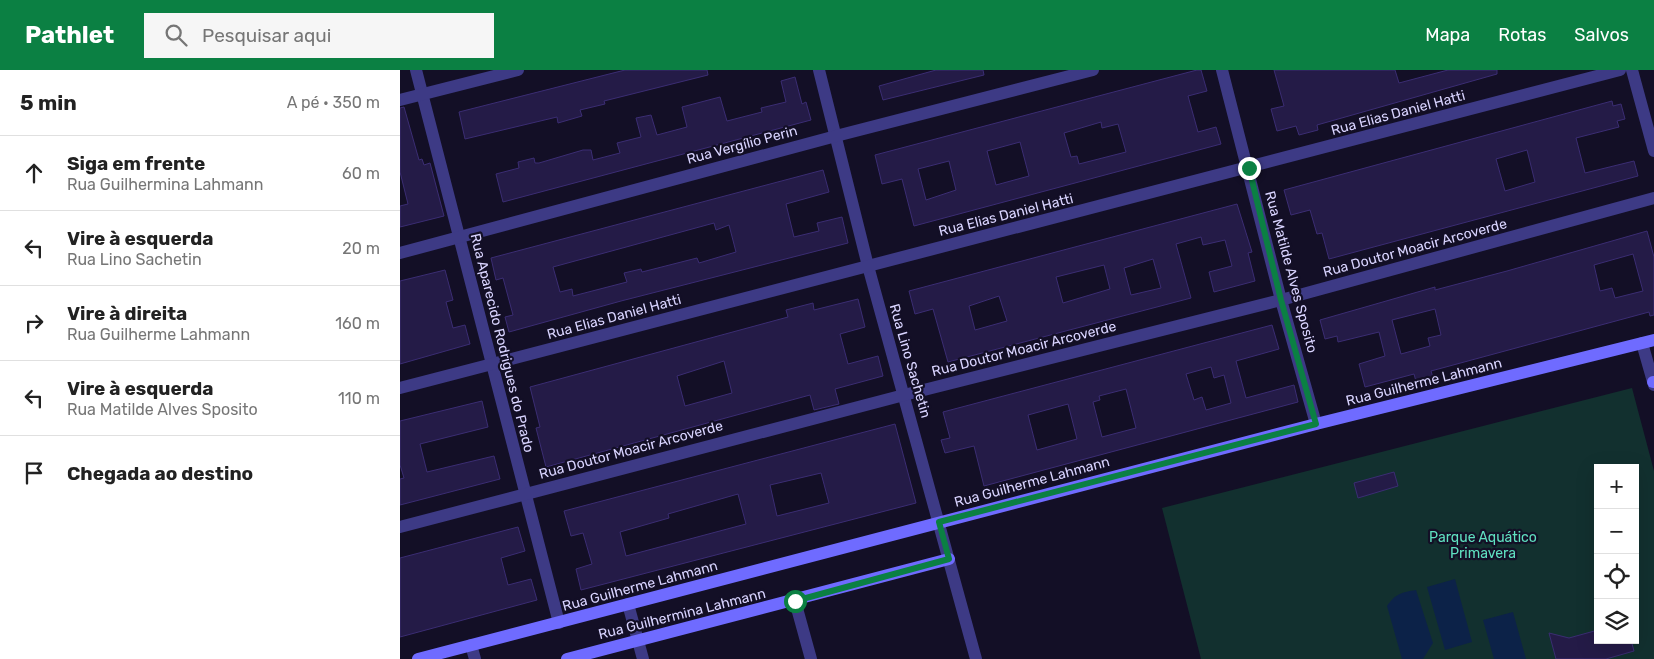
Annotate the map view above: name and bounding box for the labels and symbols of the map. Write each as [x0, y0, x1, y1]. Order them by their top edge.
street label: Rua Elias Daniel Hatti [1329, 87, 1467, 139]
street label: Rua Vergílio Perin [685, 122, 799, 168]
route end [1238, 157, 1261, 180]
street label: Rua Matilde Alves Sposito [1261, 189, 1321, 355]
street label: Rua Elias Daniel Hatti [937, 190, 1075, 240]
street label: Rua Doutor Moacir Arcoverde [1321, 215, 1509, 281]
street label: Rua Aparecido Rodrigues do Prado [467, 232, 537, 454]
street label: Rua Elias Daniel Hatti [545, 291, 683, 343]
street label: Rua Lino Sachetin [886, 302, 934, 420]
street label: Rua Doutor Moacir Arcoverde [930, 318, 1118, 380]
street label: Rua Guilherme Lahmann [1344, 354, 1504, 410]
street label: Rua Doutor Moacir Arcoverde [537, 417, 725, 483]
street label: Rua Guilherme Lahmann [952, 453, 1112, 511]
park label: Parque Aquático Primavera [1429, 529, 1537, 562]
street label: Rua Guilherme Lahmann [560, 557, 720, 615]
street label: Rua Guilhermina Lahmann [597, 585, 767, 643]
route start [784, 590, 807, 613]

